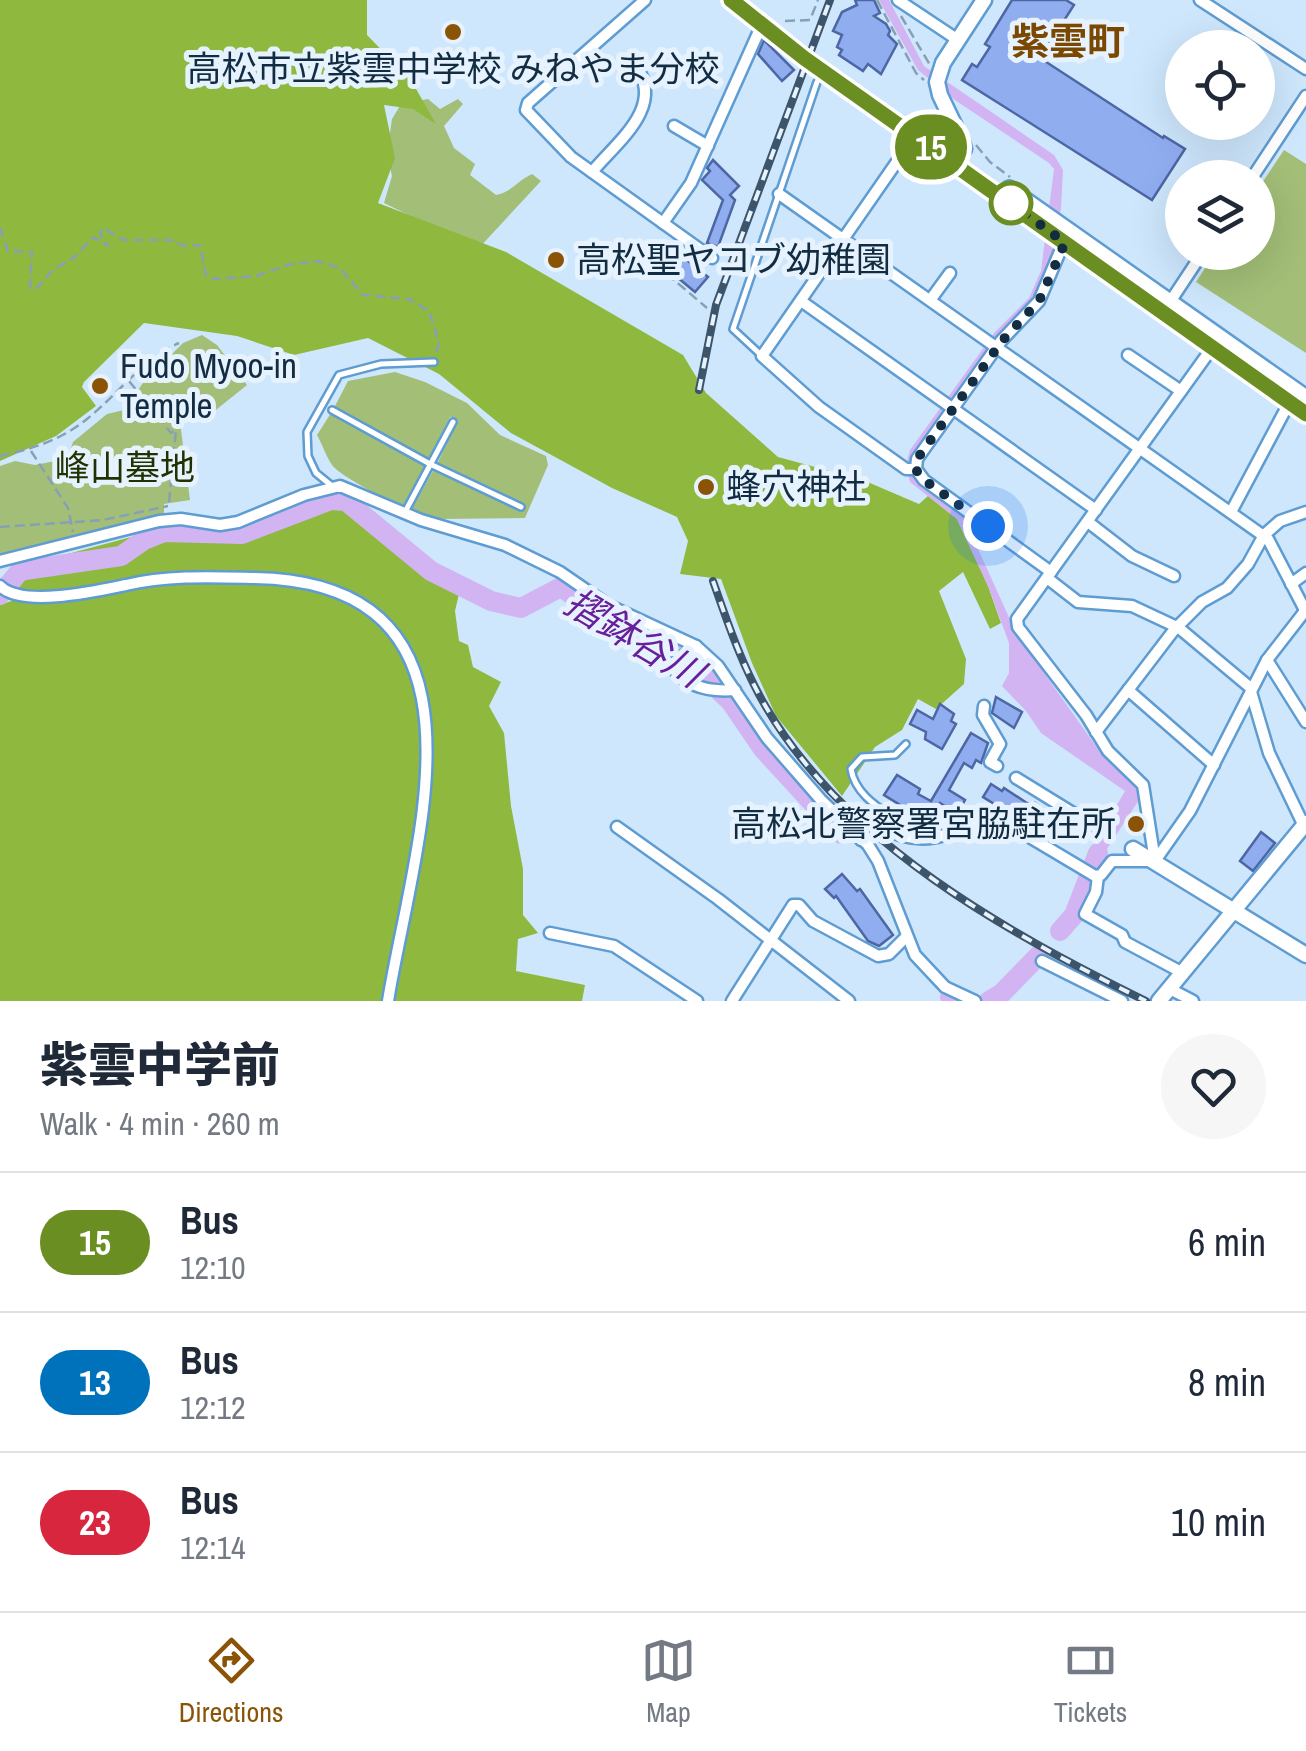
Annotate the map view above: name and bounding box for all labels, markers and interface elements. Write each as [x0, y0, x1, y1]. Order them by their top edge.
district label: 紫雲町 [1011, 16, 1125, 67]
marker: 高松市立紫雲中学校 みねやま分校 [442, 21, 464, 43]
map controls [1165, 30, 1275, 270]
button: locate [1165, 30, 1275, 140]
place label: 高松市立紫雲中学校 みねやま分校 [187, 45, 719, 92]
line badge: 15 [886, 114, 976, 180]
text: 15 [915, 124, 947, 171]
button: layers [1165, 160, 1275, 270]
unlabelled marker [990, 182, 1032, 224]
place label: 高松聖ヤコブ幼稚園 [576, 236, 891, 283]
marker: 高松聖ヤコブ幼稚園 [545, 249, 567, 271]
place label: Fudo Myoo-in Temple [120, 342, 297, 429]
marker: Fudo Myoo-in Temple [89, 375, 111, 397]
park label: 峰山墓地 [55, 444, 195, 491]
place label: 蜂穴神社 [726, 463, 866, 510]
marker: 蜂穴神社 [695, 476, 717, 498]
your location [963, 501, 1013, 551]
water label: 摺鉢谷川 [556, 577, 716, 701]
place label: 高松北警察署宮脇駐在所 [731, 800, 1116, 847]
marker: 高松北警察署宮脇駐在所 [1125, 813, 1147, 835]
text: 紫雲中学前 [40, 1032, 280, 1097]
button: heart [1161, 1034, 1266, 1139]
text: Walk · 4 min · 260 m [40, 1102, 280, 1145]
text: Bus [180, 1195, 239, 1246]
text: 6 min [1188, 1217, 1266, 1268]
text: 15 [79, 1219, 111, 1266]
text: 12:10 [180, 1246, 246, 1289]
text: Bus [180, 1335, 239, 1386]
text: 8 min [1188, 1357, 1266, 1408]
text: 13 [79, 1359, 111, 1406]
text: 12:12 [180, 1386, 246, 1429]
text: Bus [180, 1475, 239, 1526]
text: 10 min [1171, 1497, 1266, 1548]
text: 23 [79, 1499, 111, 1546]
text: 12:14 [180, 1526, 246, 1569]
tab: Directions [179, 1633, 283, 1731]
tab: Map [641, 1633, 696, 1731]
tab: Tickets [1054, 1633, 1127, 1731]

